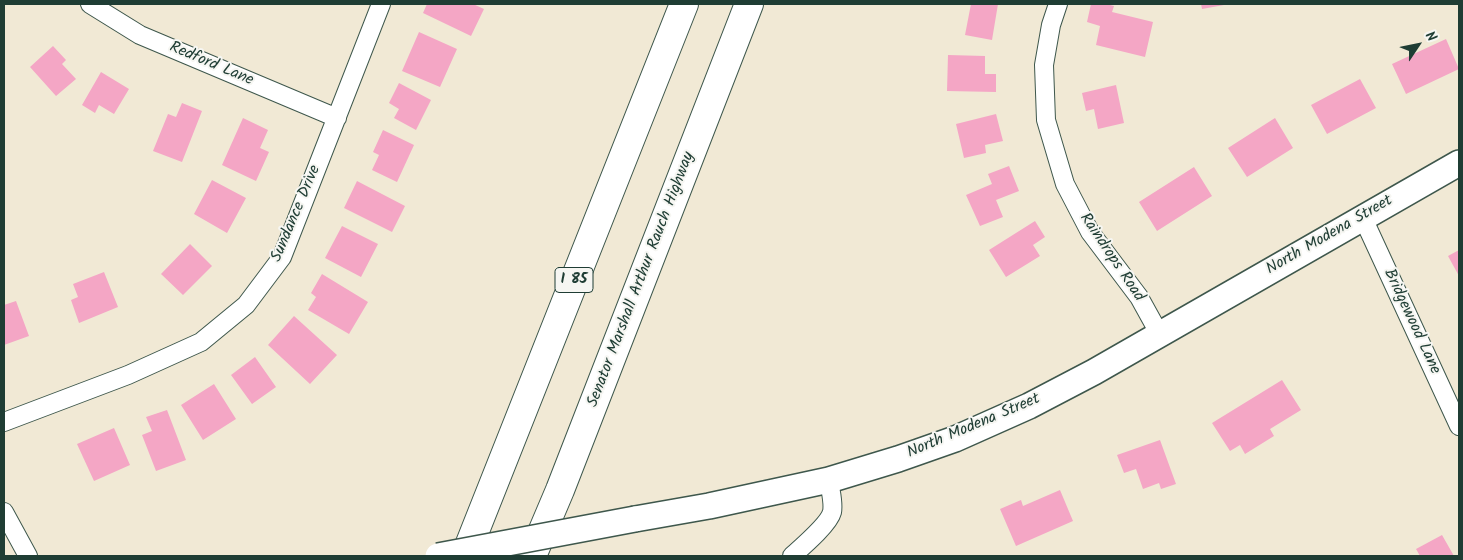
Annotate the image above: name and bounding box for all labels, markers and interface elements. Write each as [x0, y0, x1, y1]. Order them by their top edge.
north arrow [1393, 20, 1443, 70]
text: N [1419, 27, 1442, 46]
street label: Redford Lane [166, 39, 256, 91]
street label: Senator Marshall Arthur Rauch Highway [584, 150, 700, 410]
street label: Sundance Drive [268, 163, 326, 265]
street label: North Modena Street [1263, 192, 1397, 280]
street label: Raindrops Road [1074, 210, 1148, 306]
street label: Bridgewood Lane [1378, 266, 1444, 378]
road number: I 85 [555, 268, 593, 292]
street label: North Modena Street [905, 390, 1043, 464]

